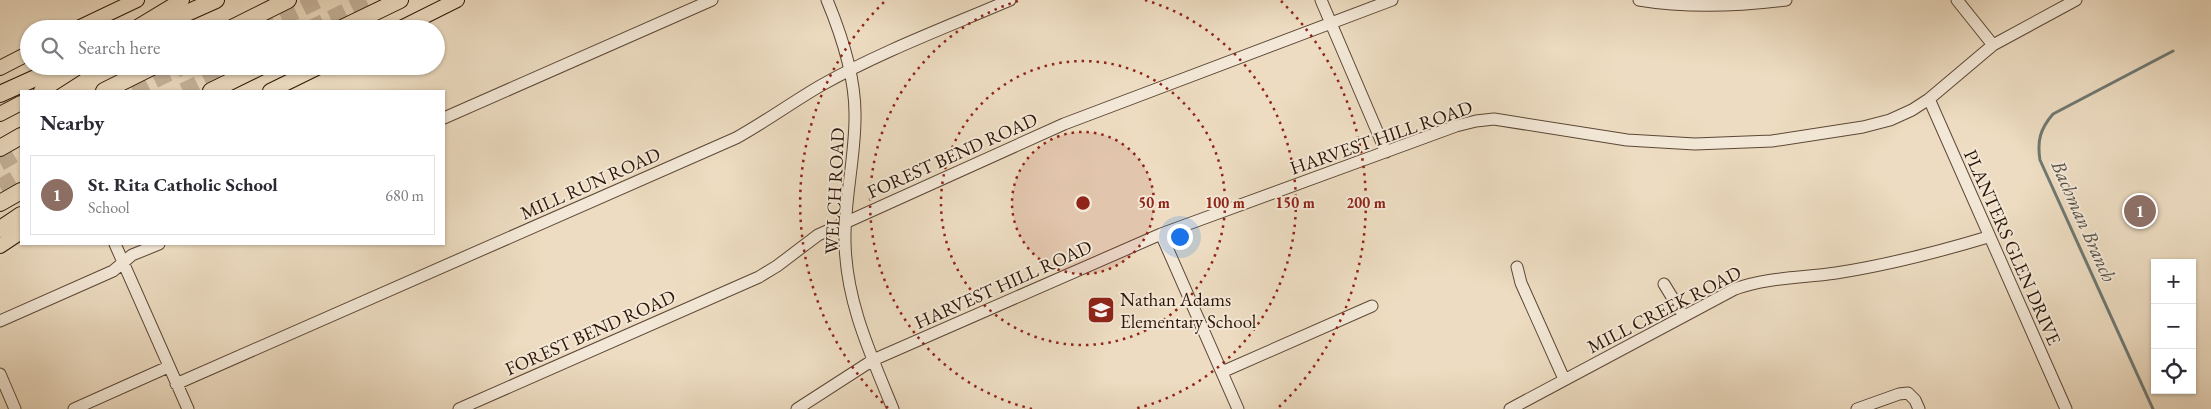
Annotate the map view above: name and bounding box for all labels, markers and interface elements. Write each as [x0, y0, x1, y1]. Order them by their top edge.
search box [20, 20, 445, 75]
icon: search [38, 34, 66, 62]
text: Search here [78, 35, 160, 60]
street label: HARVEST HILL ROAD [1287, 94, 1476, 180]
street label: FOREST BEND ROAD [863, 107, 1041, 204]
text: Nearby [40, 109, 104, 136]
street label: WELCH ROAD [819, 127, 850, 255]
street label: MILL RUN ROAD [516, 141, 664, 226]
street label: PLANTERS GLEN DRIVE [1958, 145, 2067, 349]
water label: Bachman Branch [2045, 155, 2122, 286]
text: St. Rita Catholic School [88, 172, 278, 197]
text: 1 [53, 185, 61, 206]
text: 680 m [385, 185, 424, 206]
pin: 1 [2124, 192, 2156, 230]
text: 50 m [1138, 193, 1170, 212]
text: 100 m [1205, 193, 1245, 212]
text: 150 m [1275, 193, 1315, 212]
text: 200 m [1346, 193, 1386, 212]
centre of rings [1074, 194, 1092, 212]
text: School [88, 197, 130, 218]
your location [1167, 224, 1193, 250]
street label: HARVEST HILL ROAD [911, 234, 1096, 335]
map controls [2151, 259, 2196, 394]
button: + [2151, 259, 2196, 304]
street label: MILL CREEK ROAD [1583, 260, 1746, 359]
street label: FOREST BEND ROAD [501, 284, 679, 381]
place label: Nathan Adams Elementary School [1120, 287, 1257, 334]
school or university icon: Nathan Adams Elementary School [1086, 295, 1116, 325]
button: − [2151, 304, 2196, 349]
button: locate [2151, 349, 2196, 394]

